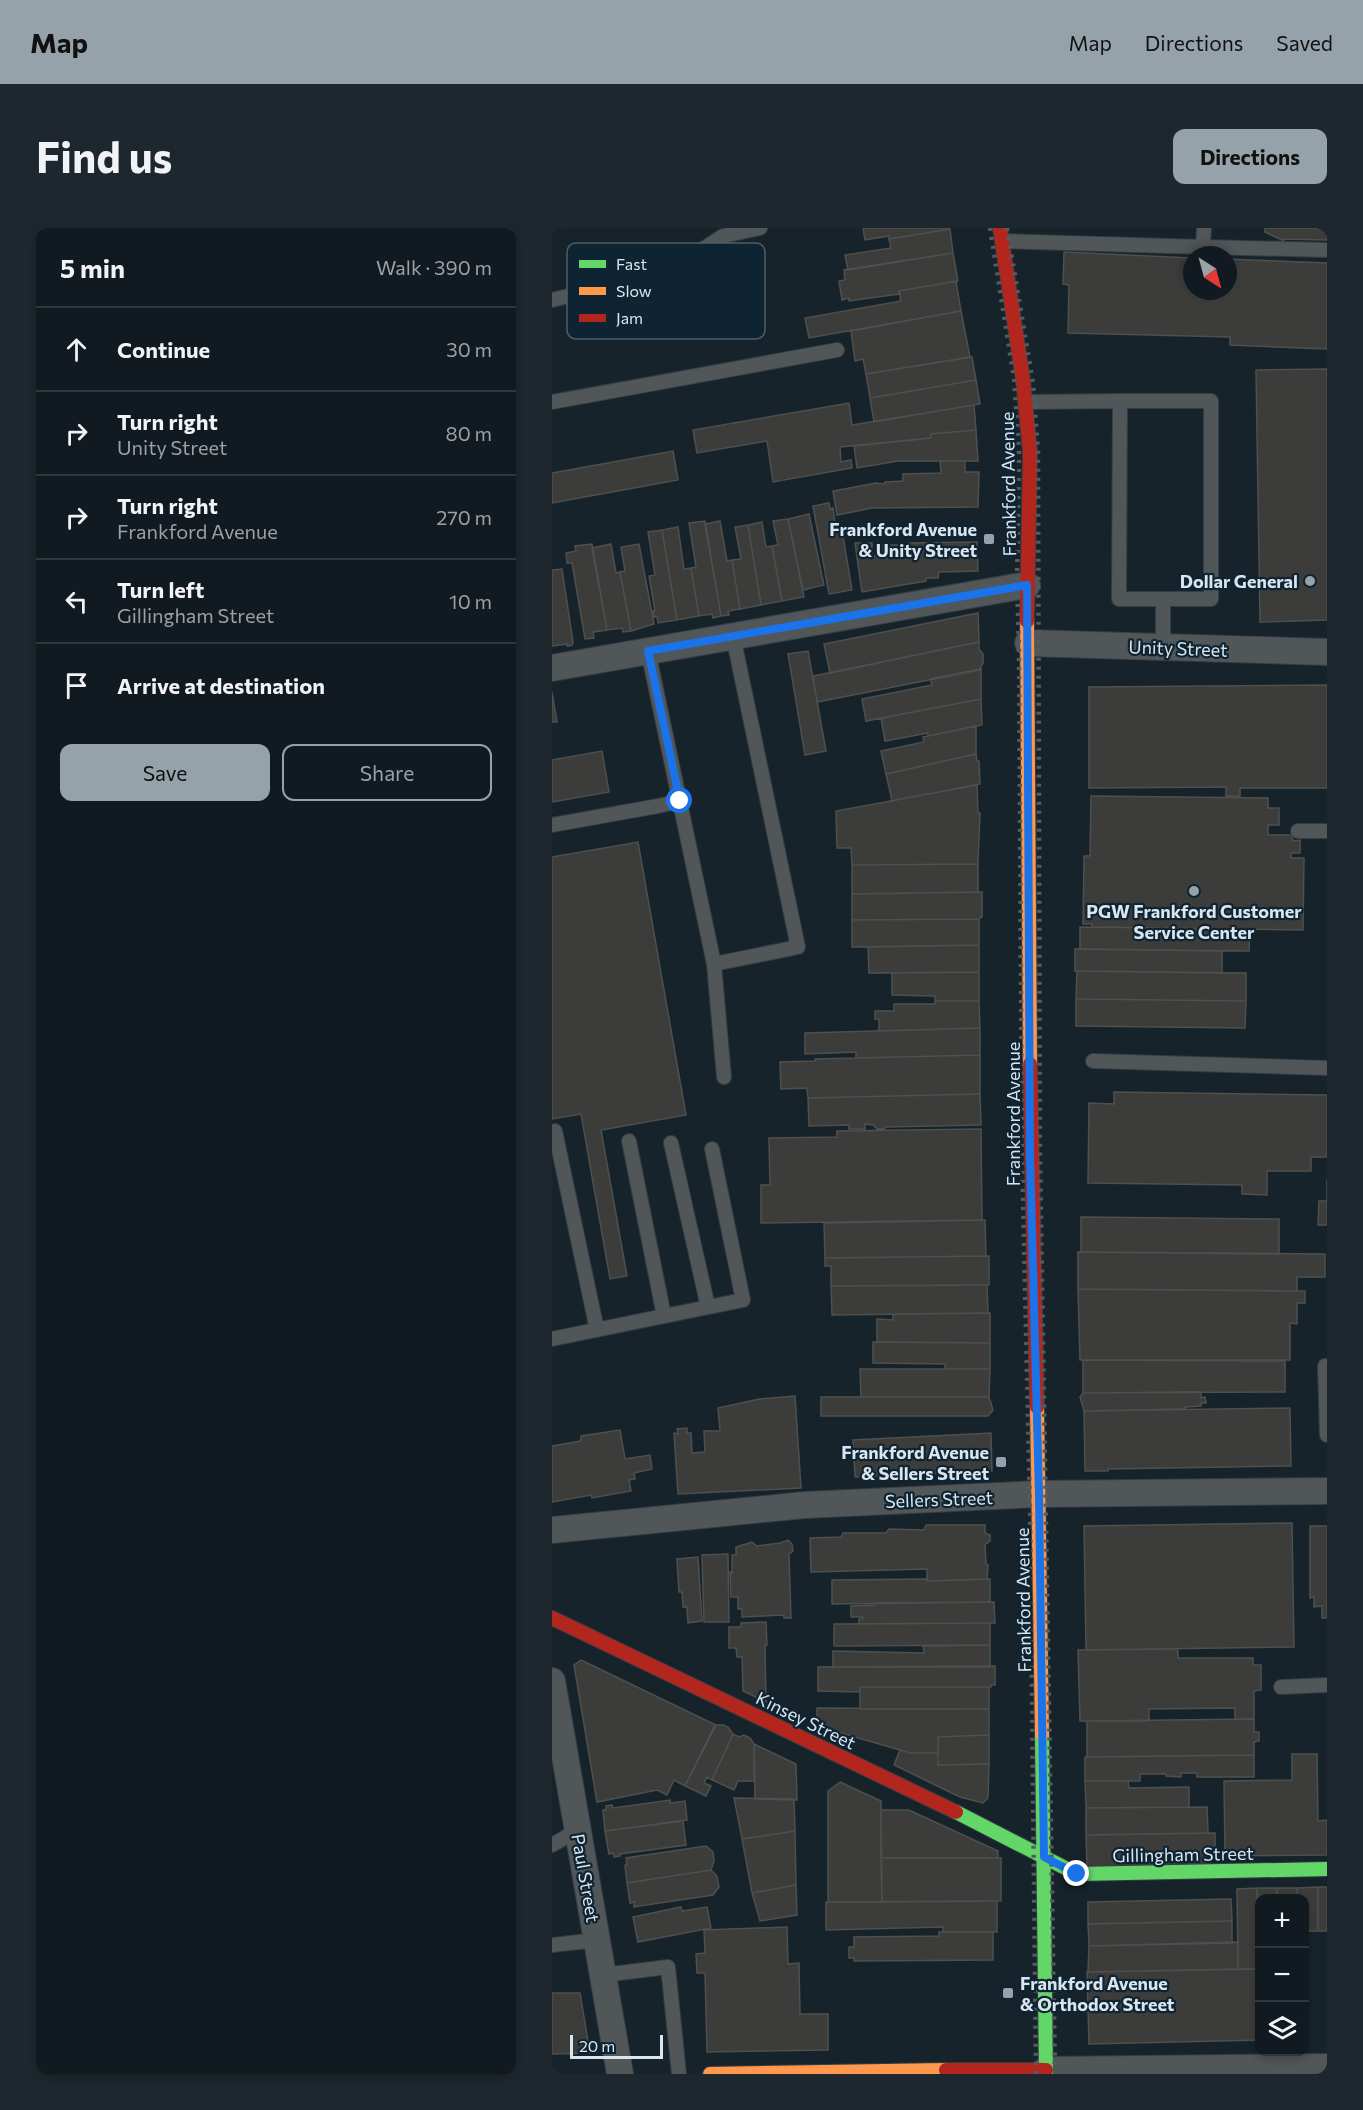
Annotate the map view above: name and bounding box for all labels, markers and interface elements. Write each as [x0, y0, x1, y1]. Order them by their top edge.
text: Map [30, 25, 88, 59]
text: Map [1069, 30, 1112, 55]
text: Directions [1145, 30, 1243, 55]
text: Saved [1276, 30, 1333, 55]
button: Directions [1173, 129, 1327, 184]
text: Find us [36, 130, 172, 182]
legend [567, 243, 765, 339]
north arrow [1183, 246, 1237, 300]
text: 5 min [60, 252, 125, 283]
text: Fast [616, 254, 647, 273]
text: Walk · 390 m [376, 255, 492, 279]
text: Slow [616, 281, 652, 300]
text: Jam [616, 308, 643, 327]
icon: ahead [60, 333, 93, 366]
text: Continue [117, 336, 210, 363]
text: 30 m [446, 337, 492, 361]
text: Turn right [117, 408, 218, 435]
street label: Frankford Avenue [996, 411, 1020, 557]
icon: right [60, 417, 93, 450]
text: 80 m [446, 421, 492, 445]
text: Unity Street [117, 435, 227, 459]
text: Turn right [117, 492, 218, 519]
icon: right [60, 501, 93, 534]
text: 270 m [436, 505, 492, 529]
place label: Frankford Avenue & Unity Street [829, 518, 977, 561]
text: Frankford Avenue [117, 519, 278, 543]
marker: Frankford Avenue & Unity Street [982, 532, 996, 546]
place label: Dollar General [1180, 570, 1298, 592]
marker: Dollar General [1303, 574, 1317, 588]
text: Turn left [117, 576, 204, 603]
icon: left [60, 585, 93, 618]
text: 10 m [449, 589, 492, 613]
text: Gillingham Street [117, 603, 274, 627]
street label: Unity Street [1128, 635, 1228, 661]
icon: arrive [60, 669, 93, 702]
text: Arrive at destination [117, 672, 325, 699]
button: Save [60, 744, 270, 801]
button: Share [282, 744, 492, 801]
route start [666, 787, 692, 813]
marker: PGW Frankford Customer Service Center [1187, 884, 1201, 898]
place label: PGW Frankford Customer Service Center [1086, 900, 1302, 943]
street label: Frankford Avenue [1002, 1042, 1024, 1186]
place label: Frankford Avenue & Sellers Street [841, 1441, 989, 1484]
marker: Frankford Avenue & Sellers Street [994, 1455, 1008, 1469]
street label: Sellers Street [885, 1486, 993, 1512]
street label: Frankford Avenue [1011, 1527, 1035, 1673]
street label: Kinsey Street [753, 1686, 859, 1754]
street label: Paul Street [567, 1832, 605, 1924]
street label: Gillingham Street [1112, 1842, 1254, 1866]
route end [1063, 1860, 1089, 1886]
map controls [1255, 1894, 1309, 2056]
button: + [1255, 1894, 1309, 1948]
button: − [1255, 1948, 1309, 2002]
place label: Frankford Avenue & Orthodox Street [1020, 1972, 1175, 2015]
marker: Frankford Avenue & Orthodox Street [1001, 1986, 1015, 2000]
button: layers [1255, 2002, 1309, 2056]
scale bar [570, 2032, 663, 2060]
text: 20 m [579, 2036, 615, 2055]

